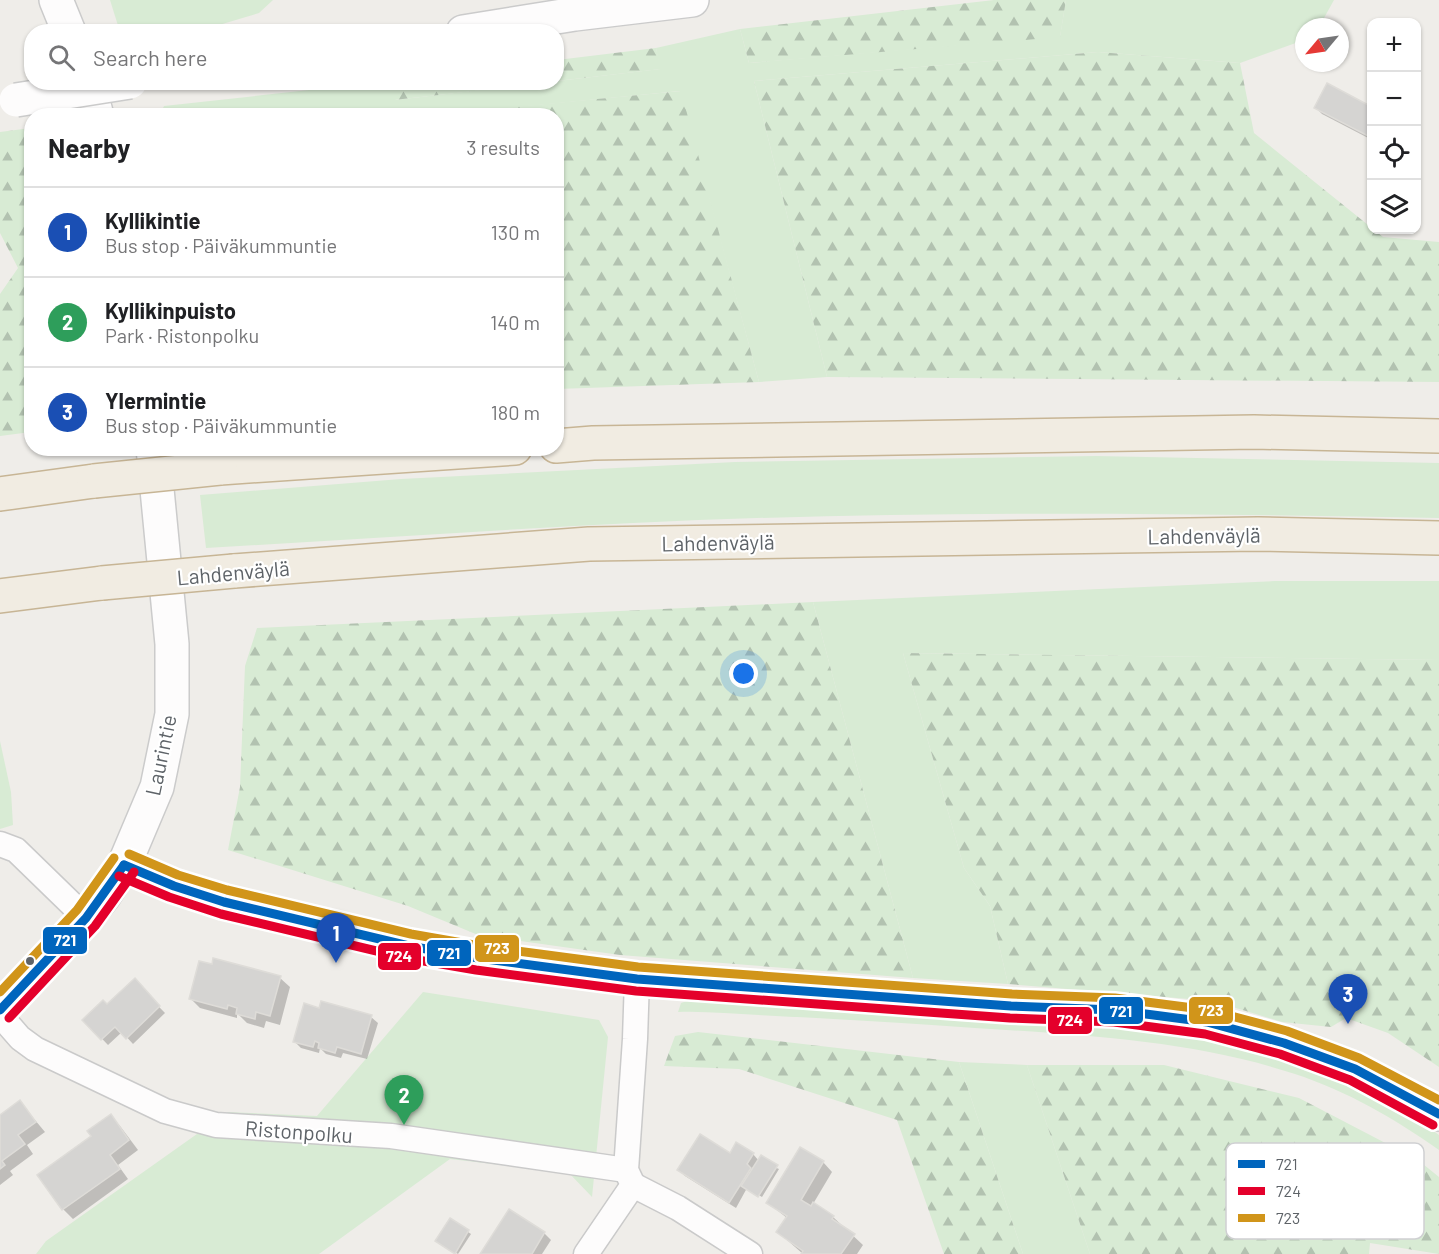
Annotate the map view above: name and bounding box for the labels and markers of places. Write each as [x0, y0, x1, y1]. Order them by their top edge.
pin: 1 [316, 914, 356, 963]
unlabelled marker [24, 955, 36, 967]
pin: 3 [1328, 974, 1368, 1024]
pin: 2 [384, 1076, 424, 1125]

